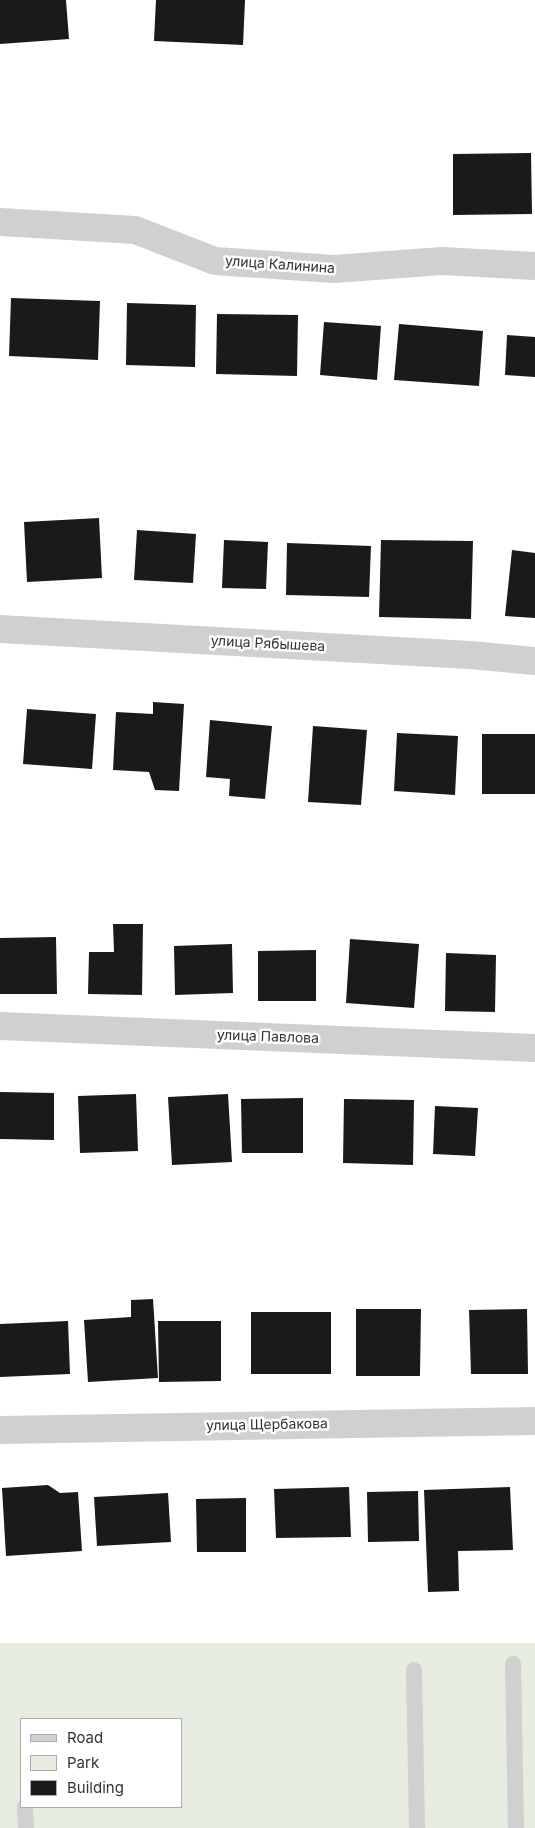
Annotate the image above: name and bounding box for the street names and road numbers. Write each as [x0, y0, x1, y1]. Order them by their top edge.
street label: улица Калинина [225, 253, 335, 277]
street label: улица Рябышева [210, 633, 326, 655]
street label: улица Павлова [217, 1027, 319, 1047]
street label: улица Щербакова [206, 1416, 328, 1434]

